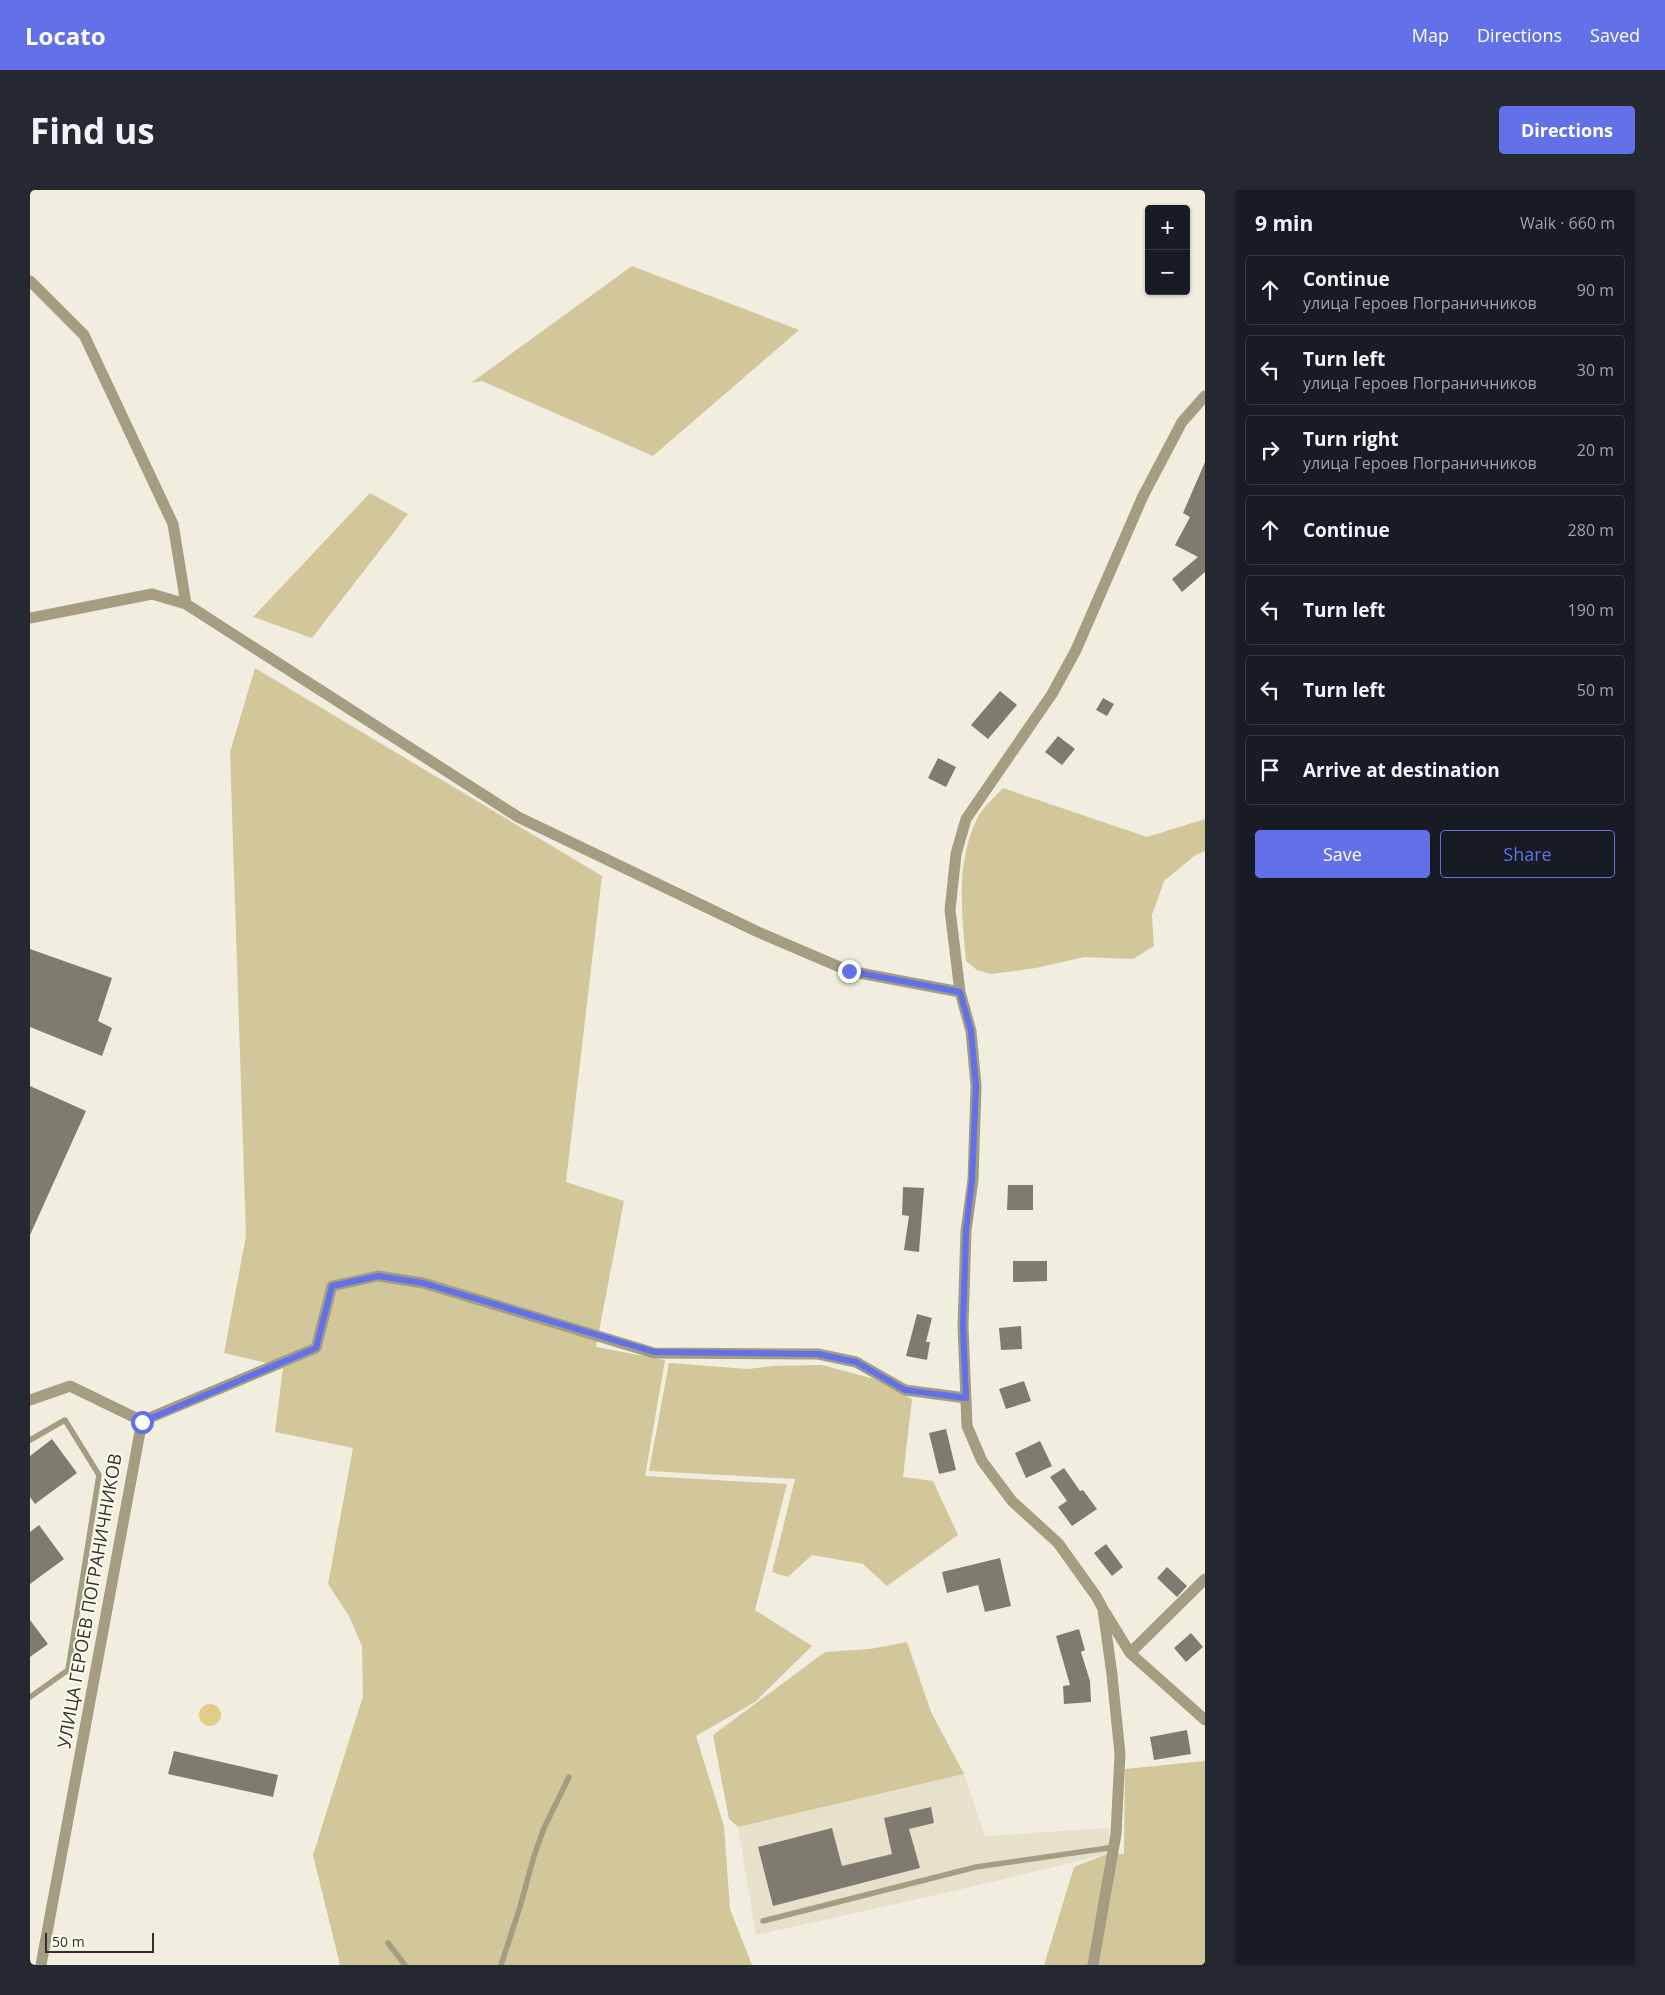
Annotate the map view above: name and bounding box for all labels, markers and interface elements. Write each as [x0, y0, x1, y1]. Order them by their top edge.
text: Locato [25, 19, 106, 52]
text: Map [1412, 23, 1449, 47]
text: Directions [1477, 23, 1562, 47]
text: Saved [1590, 23, 1640, 47]
button: Directions [1499, 106, 1635, 154]
text: Find us [30, 107, 155, 154]
map controls [1145, 205, 1190, 295]
button: + [1145, 205, 1190, 250]
text: 9 min [1255, 209, 1313, 237]
text: Walk · 660 m [1520, 212, 1615, 234]
button: − [1145, 250, 1190, 295]
text: Continue [1303, 266, 1390, 292]
icon: ahead [1256, 276, 1284, 304]
text: 90 m [1577, 279, 1614, 301]
text: улица Героев Пограничников [1303, 292, 1537, 314]
text: Turn left [1303, 346, 1385, 372]
icon: left [1256, 356, 1284, 384]
text: 30 m [1577, 359, 1614, 381]
text: улица Героев Пограничников [1303, 372, 1537, 394]
text: Turn right [1303, 426, 1398, 452]
icon: right [1256, 436, 1284, 464]
text: 20 m [1577, 439, 1614, 461]
text: улица Героев Пограничников [1303, 452, 1537, 474]
icon: ahead [1256, 516, 1284, 544]
text: Continue [1303, 517, 1390, 543]
text: 280 m [1568, 519, 1614, 541]
icon: left [1256, 596, 1284, 624]
text: Turn left [1303, 597, 1385, 623]
text: 190 m [1568, 599, 1614, 621]
icon: left [1256, 676, 1284, 704]
text: Turn left [1303, 677, 1385, 703]
text: 50 m [1577, 679, 1614, 701]
icon: arrive [1256, 756, 1284, 784]
text: Arrive at destination [1303, 757, 1500, 783]
button: Save [1255, 830, 1430, 878]
button: Share [1440, 830, 1615, 878]
route end [838, 960, 861, 983]
route start [131, 1411, 154, 1434]
street label: УЛИЦА ГЕРОЕВ ПОГРАНИЧНИКОВ [51, 1452, 127, 1750]
scale bar [45, 1930, 154, 1953]
text: 50 m [52, 1932, 85, 1951]

